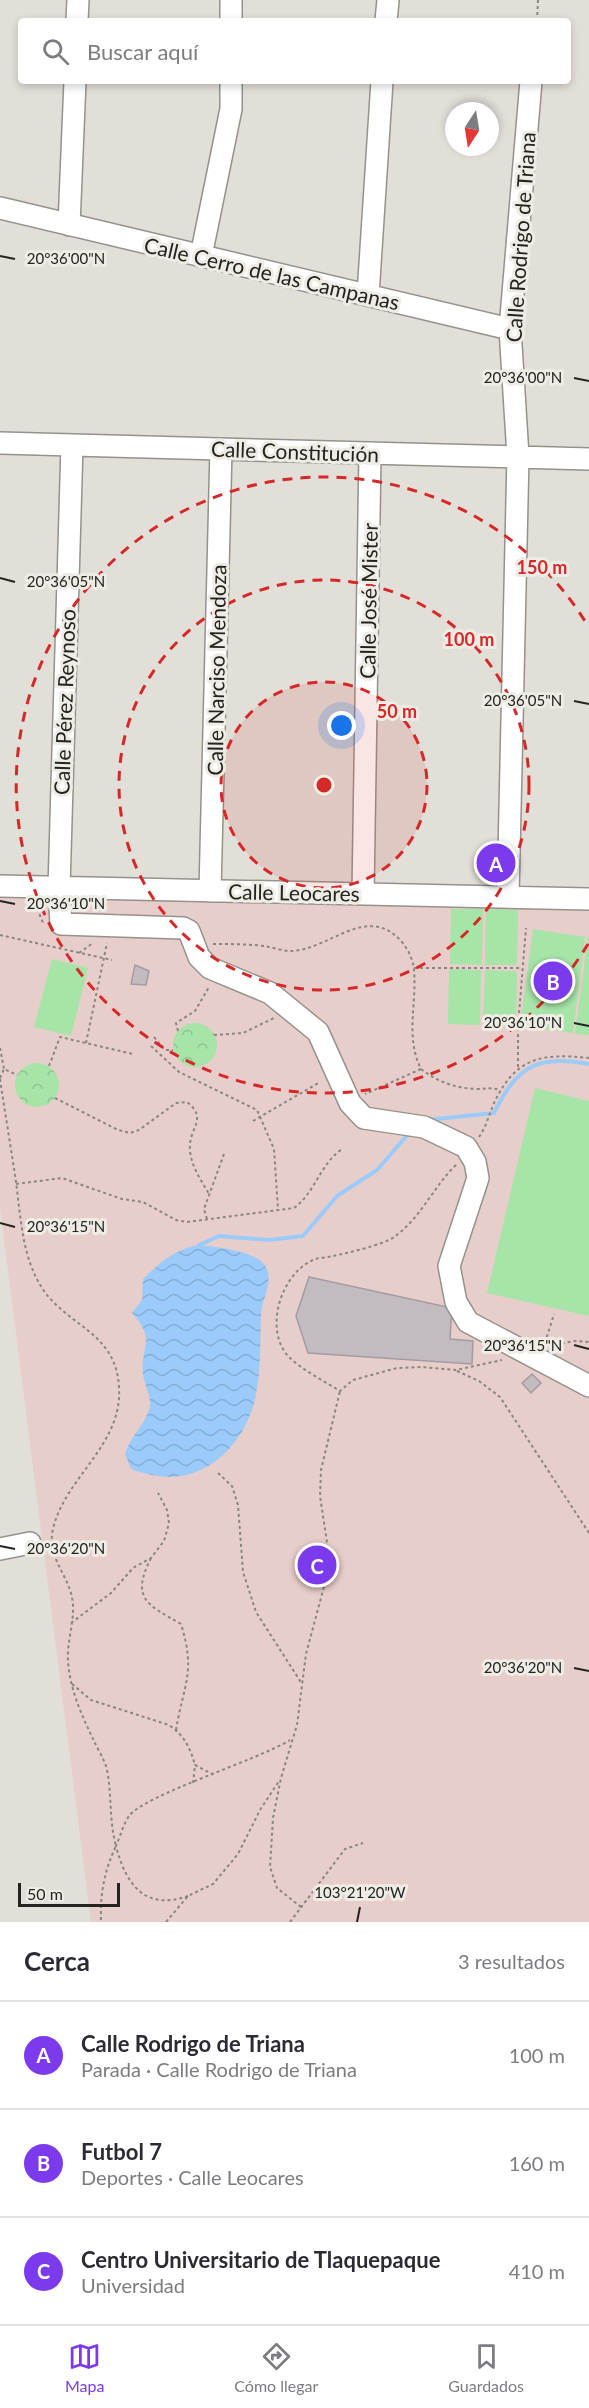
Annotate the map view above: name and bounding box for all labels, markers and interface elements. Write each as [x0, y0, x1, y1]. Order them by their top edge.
search box [18, 18, 571, 84]
icon: search [39, 35, 72, 68]
text: Buscar aquí [87, 38, 198, 65]
north arrow [445, 102, 499, 156]
street label: Calle Rodrigo de Triana [500, 131, 540, 343]
street label: Calle Cerro de las Campanas [142, 231, 402, 315]
text: 20°36'00"N [27, 249, 105, 267]
text: 20°36'00"N [484, 368, 562, 386]
street label: Calle Constitución [210, 436, 380, 466]
street label: Calle José Mister [354, 523, 382, 679]
text: 150 m [517, 556, 567, 578]
street label: Calle Narciso Mendoza [202, 564, 230, 776]
text: 20°36'05"N [27, 572, 105, 590]
street label: Calle Pérez Reynoso [48, 609, 80, 795]
text: 100 m [444, 628, 494, 650]
text: 20°36'05"N [484, 691, 562, 709]
text: 50 m [377, 700, 417, 722]
your location [327, 711, 356, 740]
centre of rings [314, 775, 334, 795]
pin: A [476, 840, 516, 886]
street label: Calle Leocares [228, 878, 360, 906]
text: 20°36'10"N [27, 894, 105, 912]
pin: B [534, 958, 572, 1004]
text: 20°36'10"N [484, 1013, 562, 1031]
text: 20°36'15"N [27, 1217, 105, 1235]
text: 20°36'15"N [484, 1336, 562, 1354]
text: 20°36'20"N [27, 1539, 105, 1557]
pin: C [298, 1542, 336, 1588]
text: 20°36'20"N [484, 1658, 562, 1676]
scale bar [18, 1880, 120, 1908]
text: 103°21'20"W [314, 1883, 406, 1901]
text: 50 m [27, 1884, 63, 1903]
text: Cerca [24, 1945, 90, 1977]
text: 3 resultados [458, 1949, 565, 1973]
text: Calle Rodrigo de Triana [81, 2030, 305, 2057]
text: A [37, 2043, 50, 2067]
text: 100 m [509, 2043, 565, 2067]
text: Parada · Calle Rodrigo de Triana [81, 2057, 357, 2081]
text: Futbol 7 [81, 2138, 162, 2165]
text: B [37, 2151, 50, 2175]
text: 160 m [509, 2151, 565, 2175]
text: Deportes · Calle Leocares [81, 2165, 304, 2189]
text: Centro Universitario de Tlaquepaque [81, 2246, 440, 2273]
text: C [37, 2259, 50, 2283]
text: 410 m [509, 2259, 565, 2283]
text: Universidad [81, 2273, 185, 2297]
tab: Mapa [65, 2340, 104, 2395]
tab: Cómo llegar [234, 2340, 318, 2395]
tab: Guardados [448, 2340, 524, 2395]

